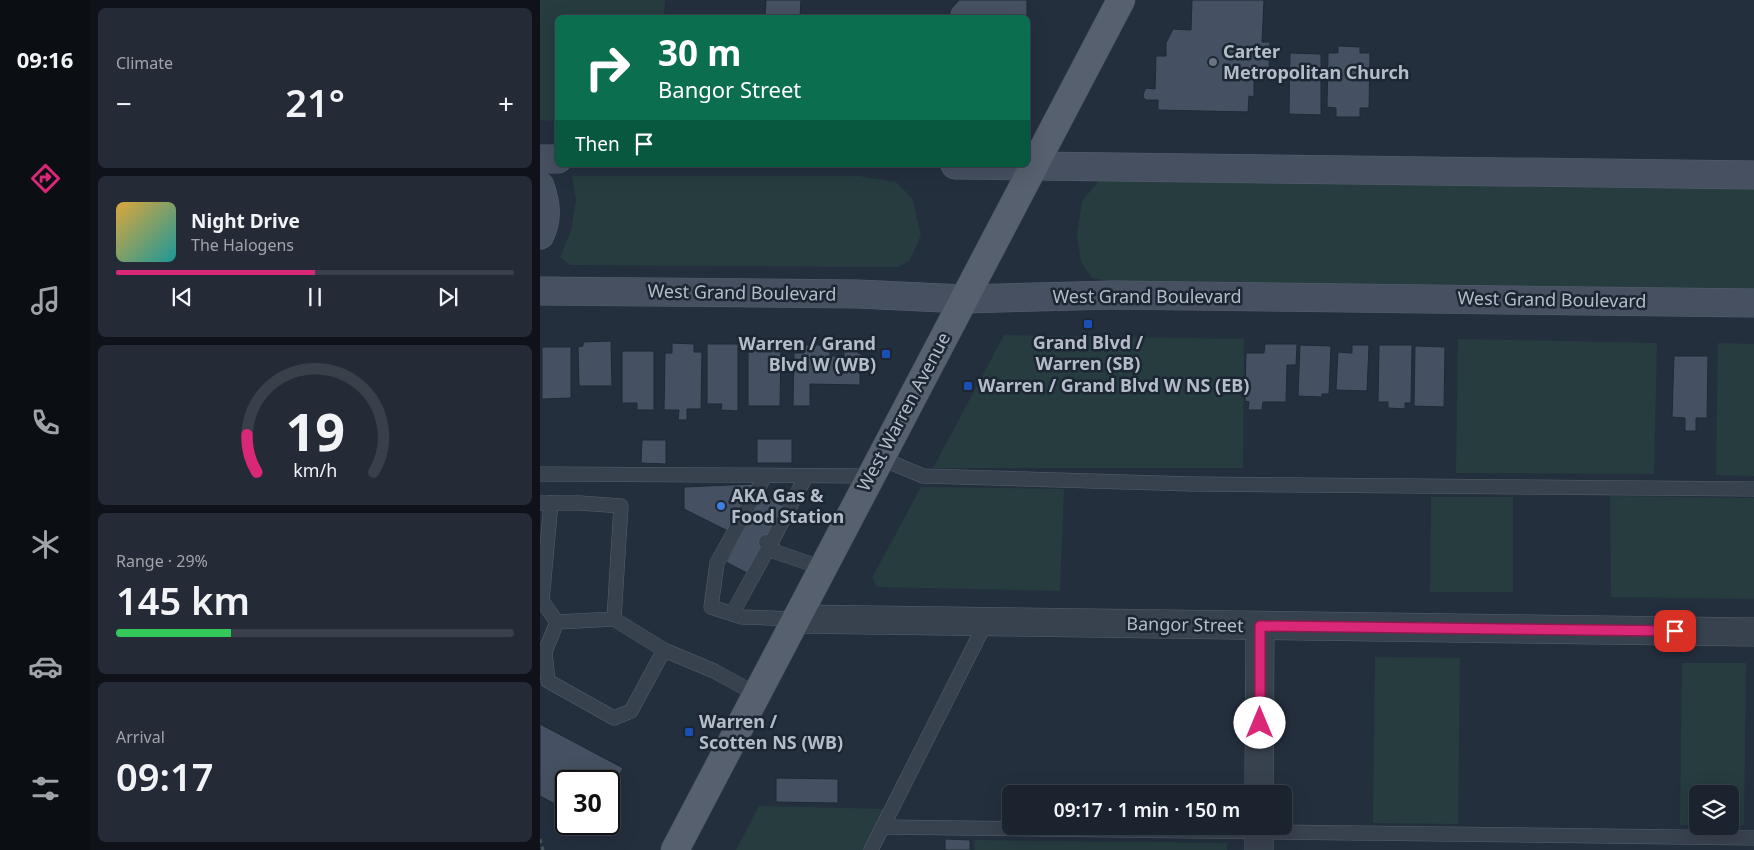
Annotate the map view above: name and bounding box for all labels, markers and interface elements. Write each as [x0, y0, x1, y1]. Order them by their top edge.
text: 30 m [658, 29, 741, 76]
icon: right [575, 35, 640, 100]
place label: Carter Metropolitan Church [1223, 39, 1409, 84]
text: 09:16 [17, 44, 73, 74]
text: Climate [116, 52, 173, 74]
marker: Carter Metropolitan Church [1207, 56, 1219, 68]
text: Bangor Street [658, 74, 801, 104]
text: 21° [285, 76, 345, 128]
text: − [116, 84, 132, 122]
text: + [498, 84, 514, 122]
icon: arrive [630, 130, 658, 158]
text: Then [575, 131, 620, 157]
icon: directions [28, 161, 63, 196]
text: Night Drive [191, 208, 300, 234]
text: The Halogens [191, 234, 294, 256]
street label: West Grand Boulevard [647, 278, 837, 306]
icon: music [28, 283, 63, 318]
icon: previous [168, 283, 196, 311]
icon: pause [301, 283, 329, 311]
icon: next [434, 283, 462, 311]
street label: West Grand Boulevard [1052, 284, 1242, 308]
street label: West Grand Boulevard [1457, 285, 1647, 313]
marker: Grand Blvd / Warren (SB) [1082, 318, 1094, 330]
street label: West Warren Avenue [851, 328, 955, 495]
place label: Grand Blvd / Warren (SB) [1033, 330, 1144, 375]
place label: Warren / Grand Blvd W (WB) [739, 331, 876, 376]
marker: Warren / Grand Blvd W (WB) [880, 348, 892, 360]
place label: Warren / Grand Blvd W NS (EB) [978, 373, 1249, 397]
marker: Warren / Grand Blvd W NS (EB) [962, 380, 974, 392]
text: 19 [285, 395, 345, 466]
icon: phone [28, 405, 63, 440]
text: km/h [293, 458, 337, 482]
place label: AKA Gas & Food Station [731, 483, 844, 528]
marker: AKA Gas & Food Station [715, 500, 727, 512]
icon: climate [28, 527, 63, 562]
text: Range · 29% [116, 550, 208, 572]
text: 145 km [116, 574, 250, 626]
pin [1654, 610, 1696, 652]
street label: Bangor Street [1126, 611, 1244, 637]
icon: arrive [1661, 617, 1689, 645]
icon: car [28, 649, 63, 684]
position arrow [1233, 696, 1285, 748]
place label: Warren / Scotten NS (WB) [699, 709, 843, 754]
text: Arrival [116, 726, 165, 748]
marker: Warren / Scotten NS (WB) [683, 726, 695, 738]
text: 09:17 [116, 750, 213, 802]
speed limit sign: 30 [555, 770, 620, 835]
icon: filters [28, 771, 63, 806]
map controls [1689, 785, 1739, 835]
button: layers [1689, 785, 1739, 835]
text: 09:17 · 1 min · 150 m [1054, 797, 1240, 823]

